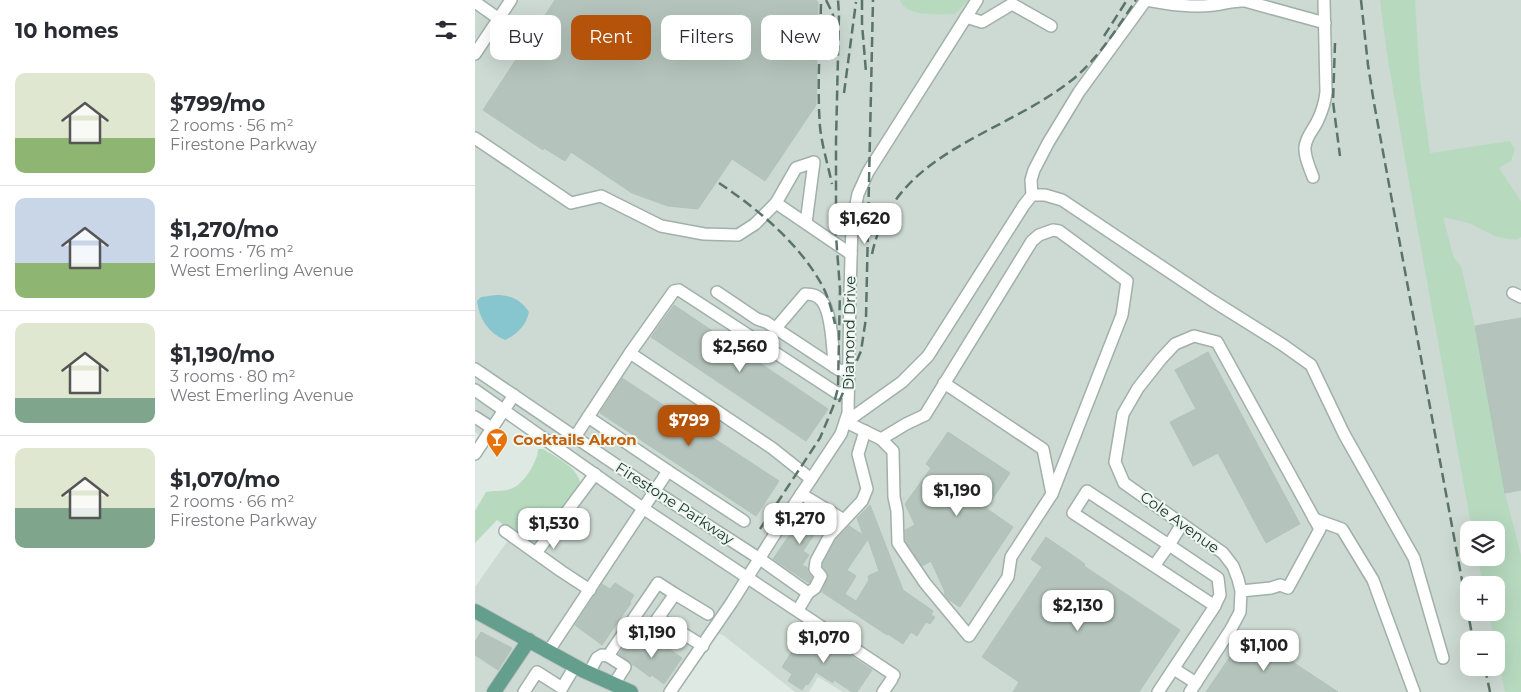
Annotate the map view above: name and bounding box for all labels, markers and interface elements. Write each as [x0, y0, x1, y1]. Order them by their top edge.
chip: Buy [490, 15, 561, 60]
chip: Rent [571, 15, 651, 60]
chip: Filters [661, 15, 751, 60]
chip: New [761, 15, 839, 60]
icon: filters [432, 16, 460, 44]
text: 10 homes [15, 18, 118, 43]
text: $799/mo [170, 91, 265, 116]
icon: home [55, 93, 115, 153]
text: 2 rooms · 56 m² [170, 116, 294, 135]
text: Firestone Parkway [170, 135, 317, 154]
pin: $1,620 [824, 202, 906, 245]
text: $1,620 [840, 209, 890, 228]
text: $1,270/mo [170, 217, 279, 242]
icon: home [55, 218, 115, 278]
text: 2 rooms · 76 m² [170, 242, 294, 261]
text: West Emerling Avenue [170, 261, 354, 280]
street label: Diamond Drive [839, 276, 859, 390]
pin: $2,560 [699, 330, 781, 373]
text: $2,560 [713, 337, 767, 356]
text: $1,190/mo [170, 342, 275, 367]
icon: home [55, 343, 115, 403]
text: 3 rooms · 80 m² [170, 367, 296, 386]
text: West Emerling Avenue [170, 386, 354, 405]
pin: $799 [659, 404, 719, 447]
text: $799 [669, 411, 709, 430]
bar icon: Cocktails Akron [485, 427, 509, 458]
place label: Cocktails Akron [513, 430, 637, 449]
street label: Firestone Parkway [612, 458, 739, 549]
text: $1,070/mo [170, 467, 280, 492]
icon: home [55, 468, 115, 528]
pin: $1,190 [916, 474, 998, 517]
text: $1,190 [933, 481, 981, 500]
street label: Cole Avenue [1137, 487, 1223, 557]
text: 2 rooms · 66 m² [170, 492, 294, 511]
pin: $1,270 [759, 502, 841, 545]
pin: $1,530 [513, 508, 595, 550]
text: $1,270 [775, 509, 825, 528]
text: Firestone Parkway [170, 511, 317, 530]
text: $1,530 [529, 514, 579, 533]
map controls [1460, 521, 1505, 676]
button: layers [1460, 521, 1505, 566]
button: + [1460, 576, 1505, 621]
pin: $2,130 [1037, 590, 1119, 632]
text: $2,130 [1053, 596, 1103, 615]
pin: $1,190 [611, 616, 693, 659]
pin: $1,070 [783, 622, 865, 664]
text: $1,190 [628, 623, 676, 642]
text: $1,070 [798, 628, 850, 647]
pin: $1,100 [1223, 630, 1305, 672]
button: − [1460, 631, 1505, 676]
text: $1,100 [1240, 636, 1288, 655]

